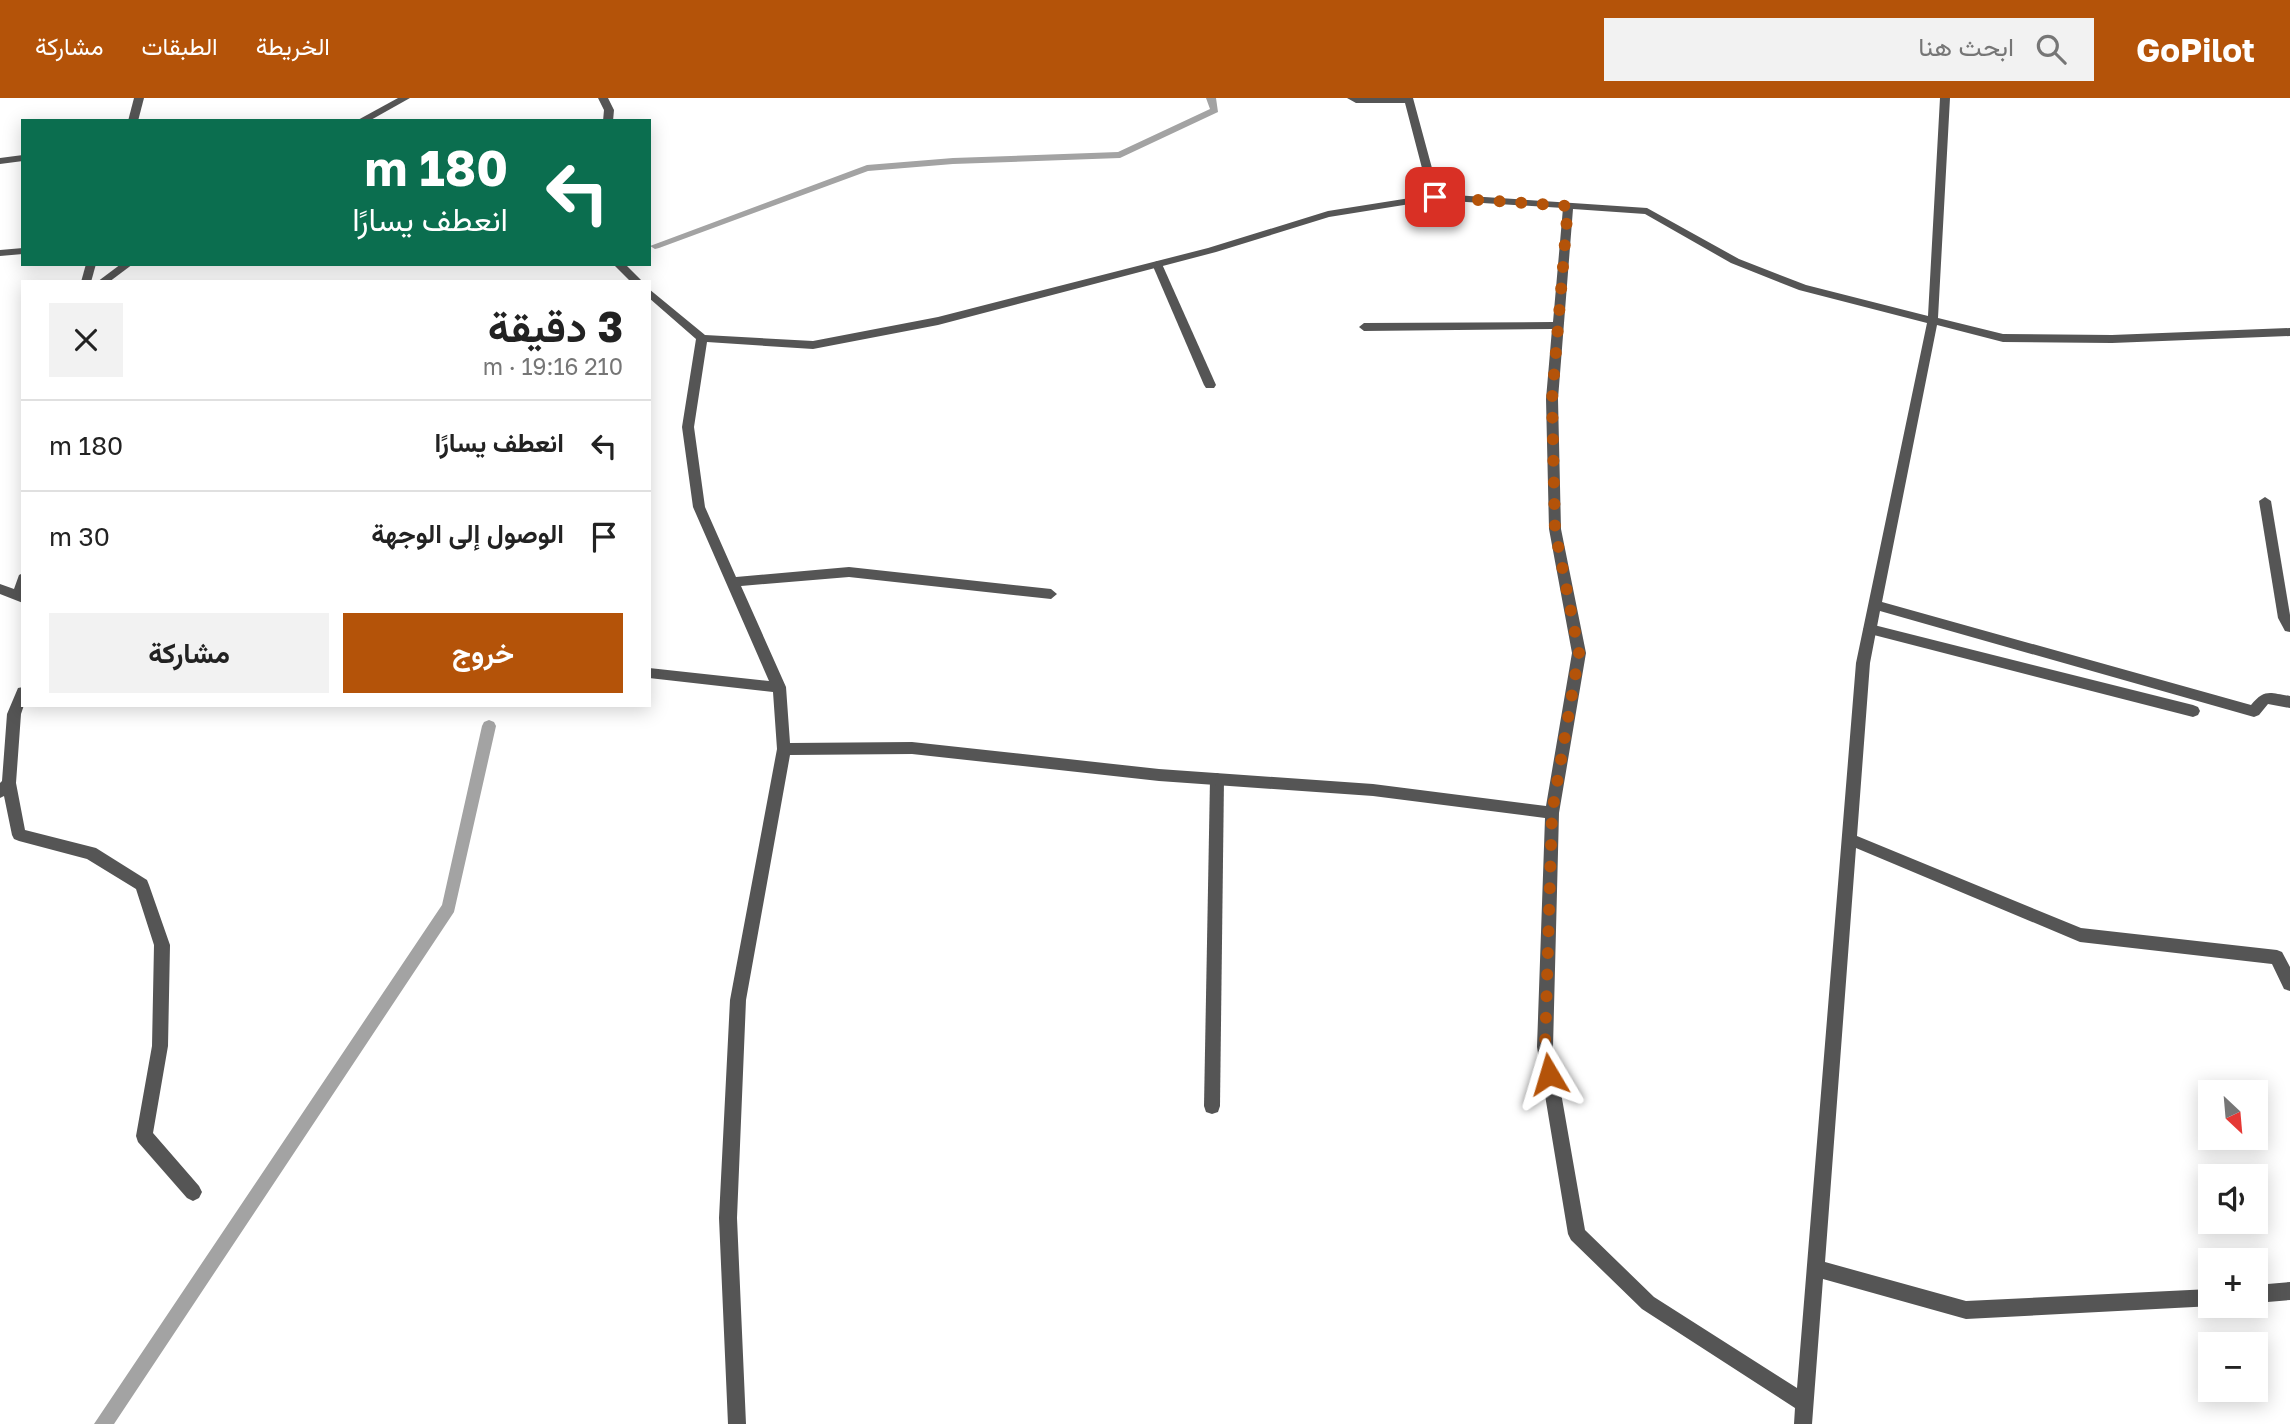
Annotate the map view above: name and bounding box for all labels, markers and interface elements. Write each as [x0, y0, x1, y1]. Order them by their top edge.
search box [1604, 18, 2094, 81]
icon: search [2032, 30, 2070, 68]
text: GoPilot [2136, 30, 2255, 69]
text: مشاركة [35, 31, 103, 60]
text: الطبقات [141, 31, 218, 60]
text: الخريطة [256, 31, 330, 60]
text: ابحث هنا [1918, 31, 2014, 62]
text: 180 m [364, 138, 508, 197]
icon: left [532, 147, 623, 238]
pin [1405, 167, 1465, 227]
icon: arrive [1416, 178, 1454, 216]
text: انعطف يسارًا [352, 200, 508, 238]
text: 3 دقيقة [488, 301, 623, 351]
button: close [49, 303, 123, 377]
text: 210 m · 19:16 [483, 352, 623, 380]
text: انعطف يسارًا [434, 427, 564, 458]
icon: left [585, 427, 623, 465]
text: 180 m [49, 430, 123, 461]
text: الوصول إلى الوجهة [371, 518, 564, 549]
icon: arrive [585, 518, 623, 556]
text: 30 m [49, 521, 110, 552]
button: مشاركة [49, 613, 329, 693]
button: خروج [343, 613, 623, 693]
position arrow [1512, 1037, 1586, 1111]
north arrow [2198, 1080, 2268, 1150]
map controls [2198, 1080, 2268, 1402]
button: sound [2198, 1164, 2268, 1234]
button: + [2198, 1248, 2268, 1318]
button: − [2198, 1332, 2268, 1402]

